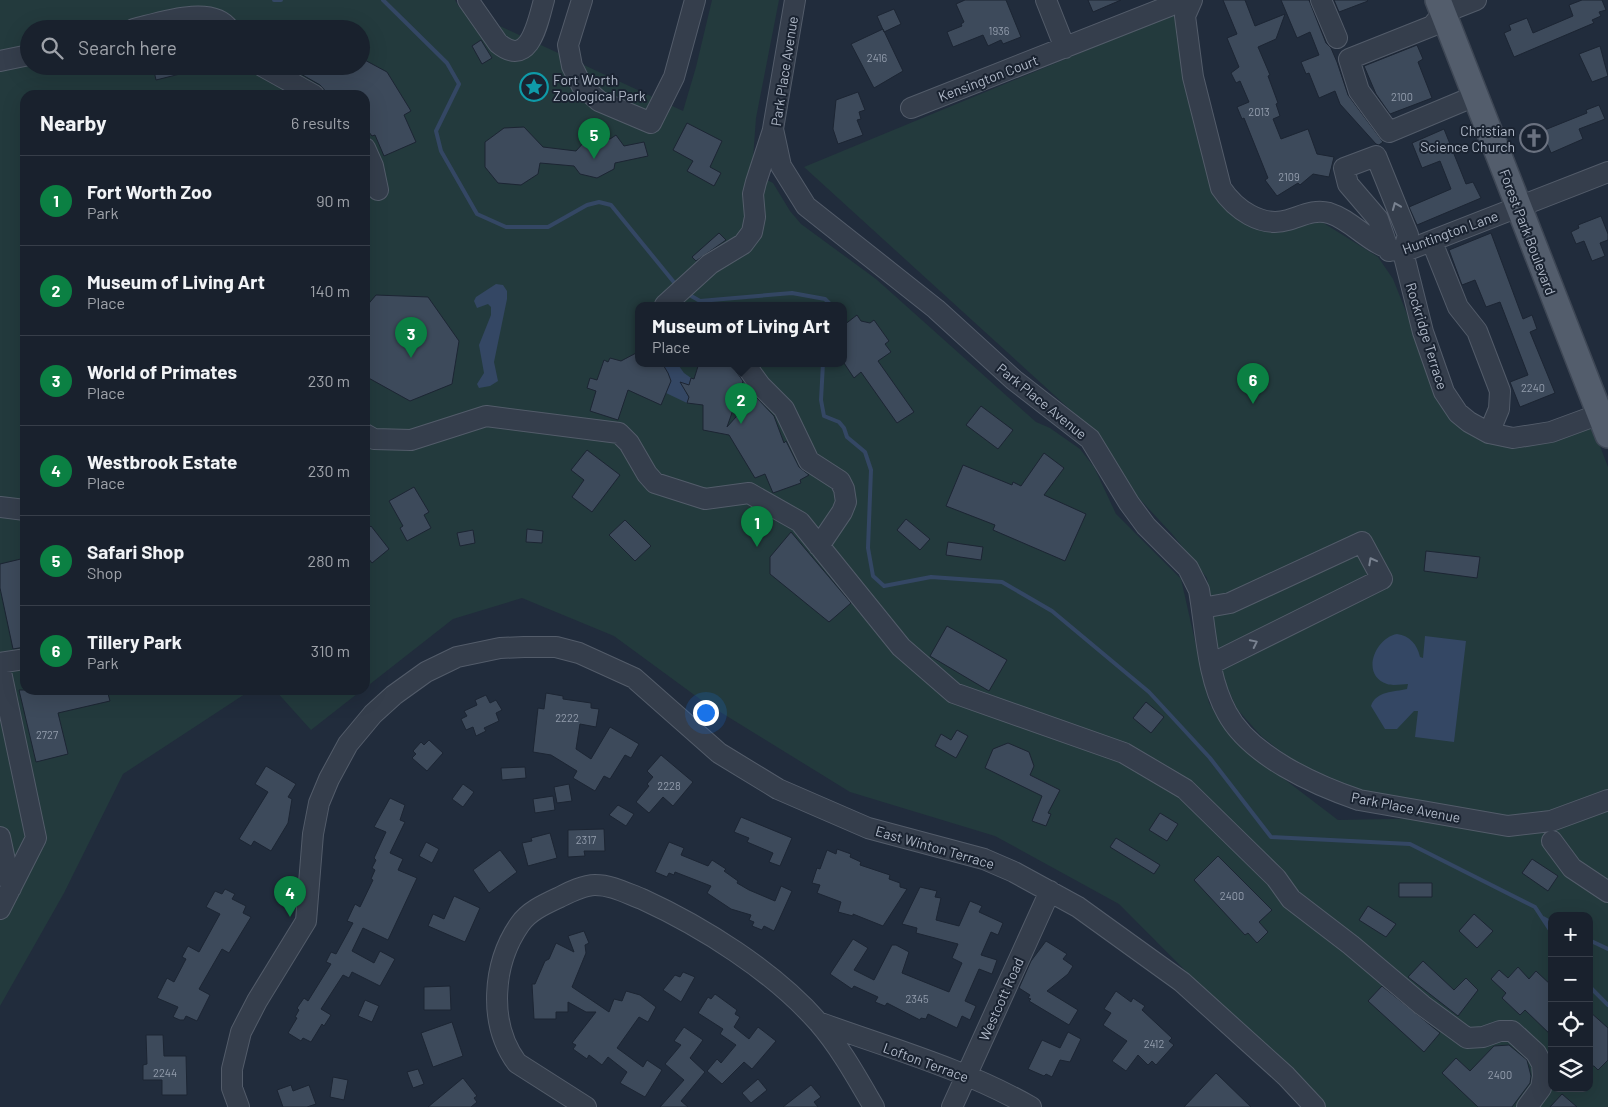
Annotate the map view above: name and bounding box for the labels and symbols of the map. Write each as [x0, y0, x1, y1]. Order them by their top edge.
street label: Park Place Avenue [767, 15, 801, 127]
house number: 1936 [989, 24, 1010, 37]
house number: 2416 [867, 51, 888, 64]
street label: Kensington Court [936, 51, 1040, 105]
place label: Fort Worth Zoological Park [553, 71, 646, 104]
place icon: Fort Worth Zoological Park [519, 72, 549, 102]
house number: 2100 [1391, 90, 1413, 103]
house number: 2013 [1248, 105, 1270, 118]
pin: 5 [578, 118, 610, 159]
place label: Christian Science Church [1420, 122, 1515, 155]
church icon: Christian Science Church [1519, 123, 1549, 153]
street label: Forest Park Boulevard [1496, 167, 1560, 297]
house number: 2109 [1278, 170, 1300, 183]
one-way arrow [1392, 203, 1402, 211]
street label: Huntington Lane [1400, 207, 1500, 257]
street label: Rockridge Terrace [1403, 280, 1451, 392]
pin: 3 [395, 317, 427, 358]
street label: Park Place Avenue [994, 359, 1090, 443]
pin: 6 [1237, 363, 1269, 404]
house number: 2240 [1521, 381, 1545, 394]
pin: 2 [725, 383, 757, 424]
pin: 1 [741, 506, 773, 547]
one-way arrow [1368, 558, 1378, 567]
one-way arrow [1249, 639, 1258, 649]
your location [693, 700, 719, 726]
house number: 2222 [555, 711, 579, 724]
house number: 2727 [36, 728, 58, 741]
house number: 2228 [657, 779, 681, 792]
street label: Park Place Avenue [1350, 788, 1462, 826]
street label: East Winton Terrace [874, 822, 996, 872]
house number: 2317 [576, 833, 596, 846]
pin: 4 [274, 876, 306, 917]
house number: 2400 [1220, 889, 1244, 902]
street label: Westcott Road [975, 955, 1027, 1043]
house number: 2345 [905, 992, 929, 1005]
house number: 2412 [1144, 1037, 1164, 1050]
street label: Lofton Terrace [881, 1039, 971, 1085]
house number: 2244 [153, 1066, 177, 1079]
house number: 2400 [1488, 1068, 1512, 1081]

